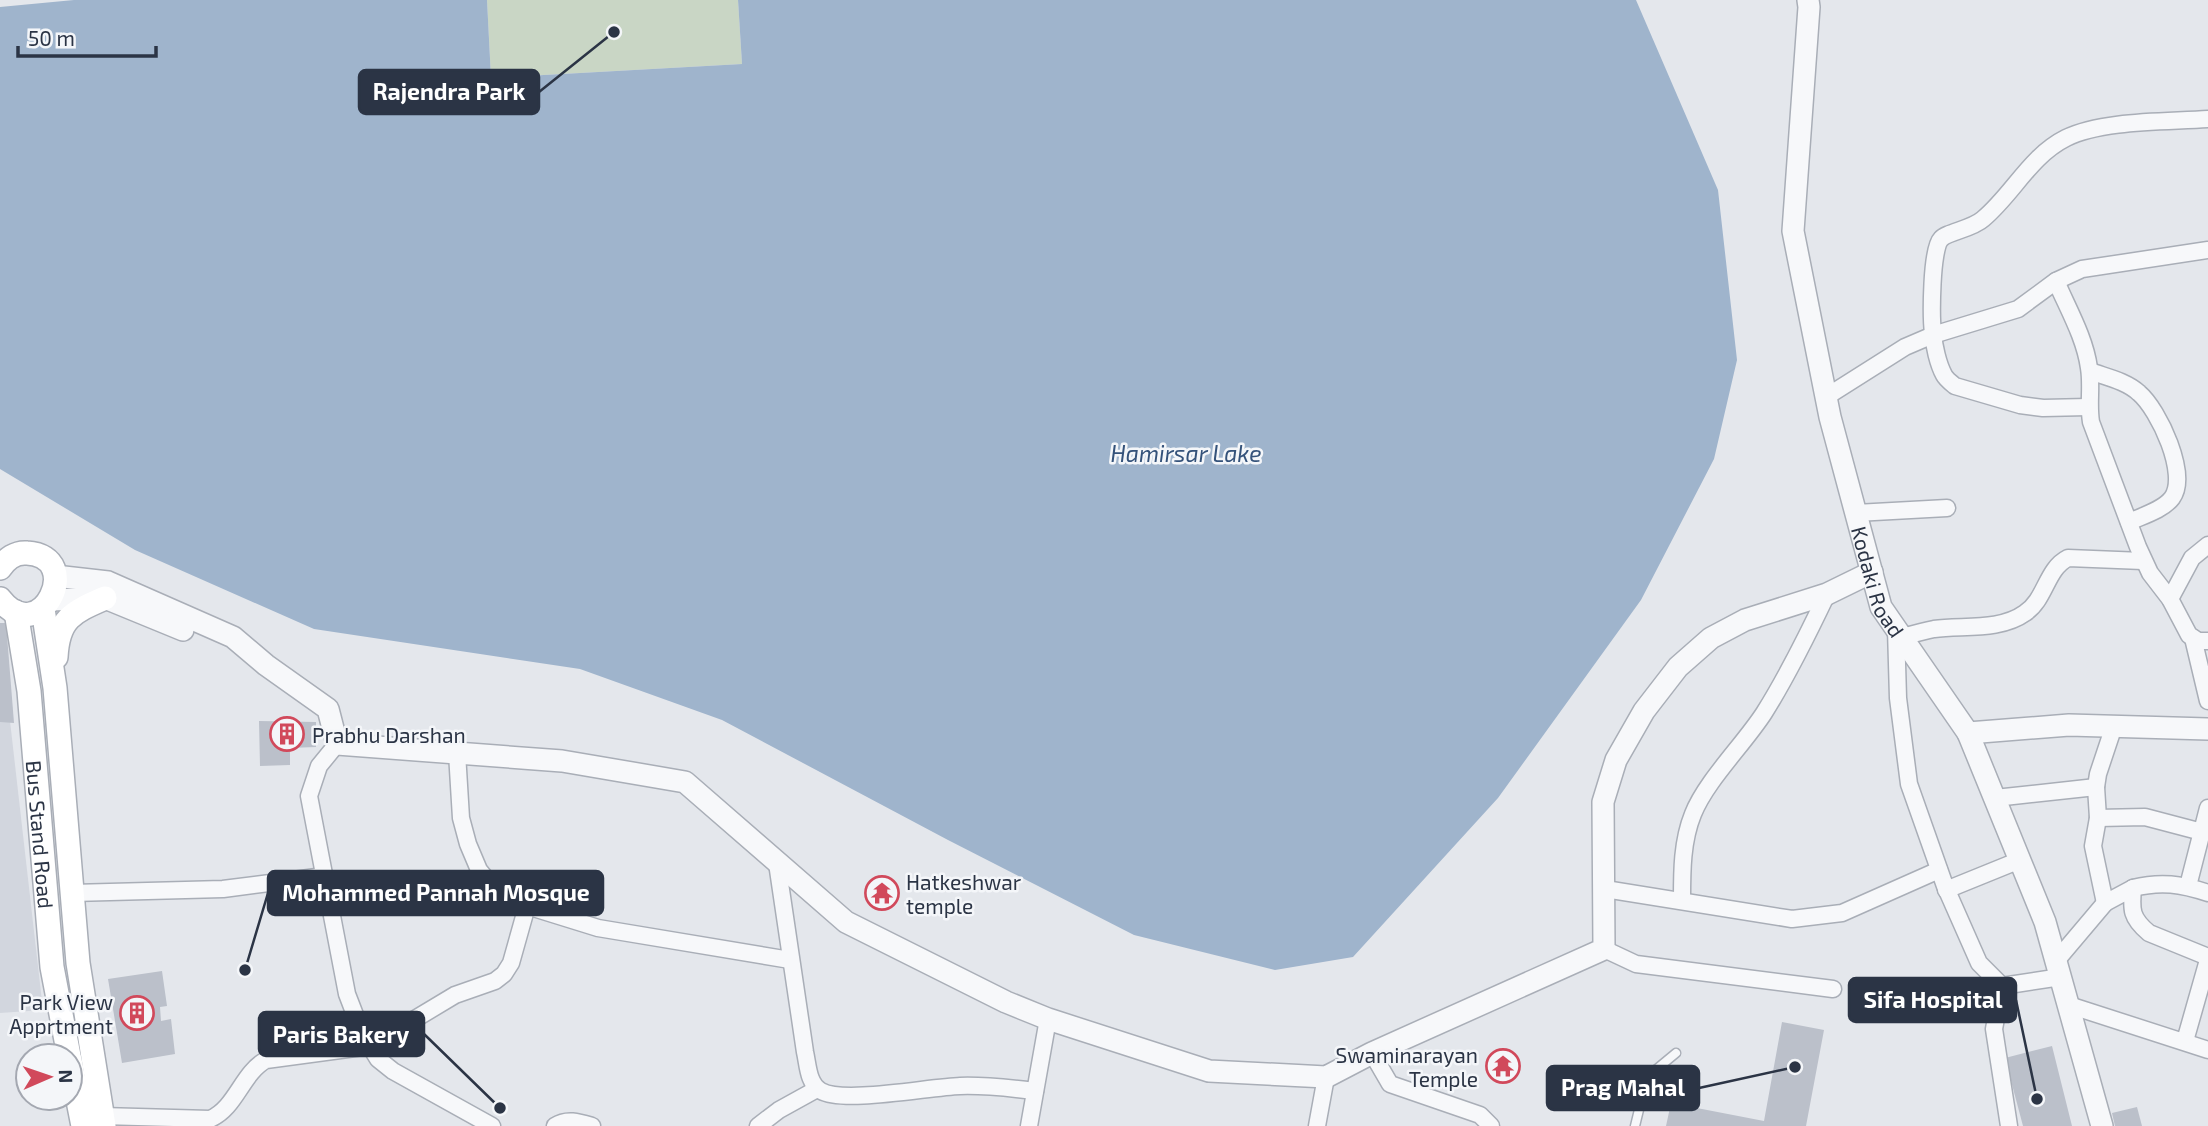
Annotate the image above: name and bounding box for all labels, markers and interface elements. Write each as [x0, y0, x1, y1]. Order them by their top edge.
scale bar [18, 14, 156, 58]
text: 50 m [28, 25, 75, 50]
callout: Rajendra Park [359, 70, 539, 114]
text: Rajendra Park [373, 77, 525, 105]
water label: Hamirsar Lake [1110, 439, 1262, 467]
street label: Kodaki Road [1847, 523, 1910, 642]
building icon: Prabhu Darshan [268, 715, 306, 753]
place label: Prabhu Darshan [312, 722, 466, 747]
street label: Bus Stand Road [22, 759, 60, 910]
place label: Hatkeshwar temple [906, 869, 1022, 918]
callout: Mohammed Pannah Mosque [268, 871, 603, 915]
temple icon: Hatkeshwar temple [863, 874, 901, 912]
text: Mohammed Pannah Mosque [282, 878, 590, 906]
callout: Sifa Hospital [1849, 978, 2016, 1022]
text: Sifa Hospital [1863, 985, 2003, 1013]
place label: Park View Apprtment [9, 989, 113, 1038]
building icon: Park View Apprtment [118, 994, 156, 1032]
callout: Paris Bakery [259, 1012, 424, 1056]
text: Paris Bakery [273, 1020, 409, 1048]
north arrow [14, 1042, 84, 1112]
place label: Swaminarayan Temple [1336, 1042, 1478, 1091]
temple icon: Swaminarayan Temple [1484, 1047, 1522, 1085]
callout: Prag Mahal [1547, 1066, 1699, 1110]
text: N [55, 1069, 78, 1084]
text: Prag Mahal [1561, 1073, 1685, 1101]

